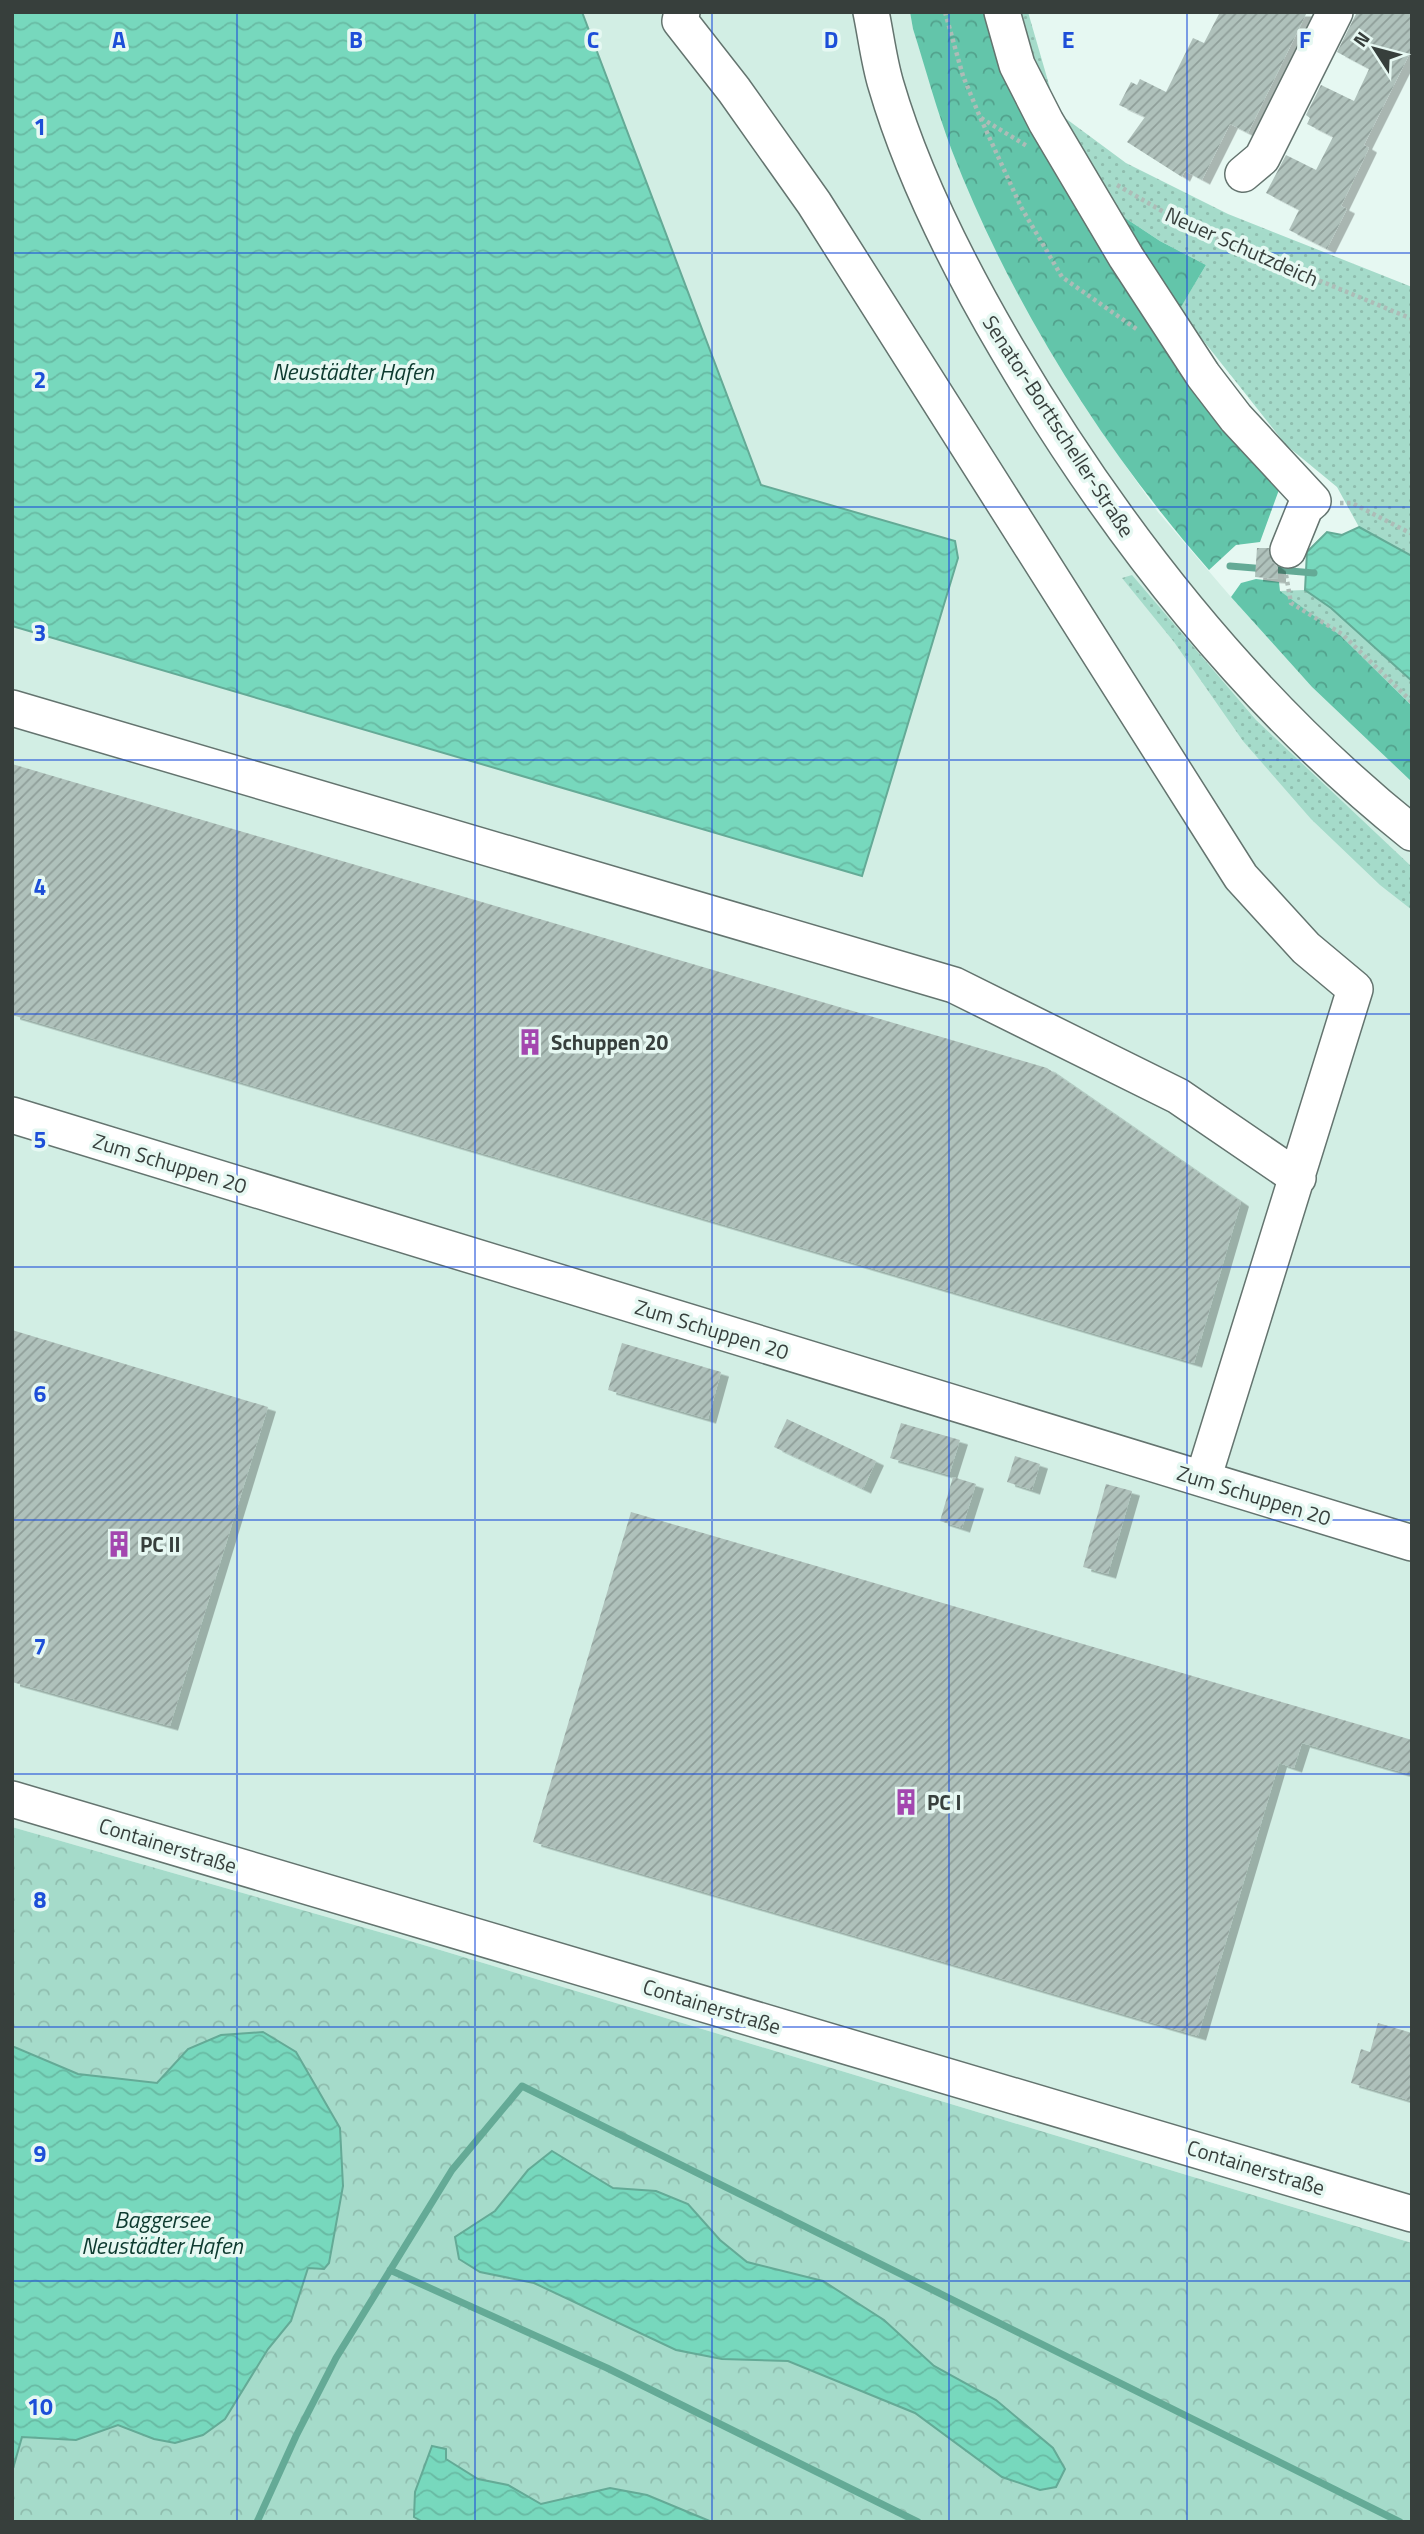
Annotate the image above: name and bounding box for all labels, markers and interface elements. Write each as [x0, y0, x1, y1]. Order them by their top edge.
north arrow [1340, 14, 1410, 84]
text: A [112, 22, 126, 57]
text: B [349, 22, 363, 57]
text: C [587, 22, 599, 57]
text: D [824, 22, 838, 57]
text: E [1062, 22, 1074, 57]
text: F [1299, 22, 1311, 57]
text: N [1345, 25, 1376, 53]
text: 1 [34, 109, 46, 144]
street label: Neuer Schutzdeich [1160, 198, 1324, 294]
street label: Senator-Borttscheller-Straße [975, 309, 1143, 543]
water label: Neustädter Hafen [272, 354, 434, 389]
text: 2 [34, 362, 46, 397]
text: 3 [34, 615, 46, 650]
text: 4 [34, 869, 46, 904]
place label: Schuppen 20 [551, 1026, 669, 1058]
building icon: Schuppen 20 [515, 1027, 545, 1057]
text: 5 [34, 1122, 46, 1157]
street label: Zum Schuppen 20 [89, 1124, 251, 1202]
street label: Zum Schuppen 20 [631, 1290, 793, 1368]
text: 6 [34, 1376, 47, 1411]
street label: Zum Schuppen 20 [1173, 1456, 1335, 1534]
place label: PC II [140, 1528, 180, 1560]
building icon: PC II [104, 1529, 134, 1559]
text: 7 [34, 1629, 46, 1664]
place label: PC I [927, 1786, 961, 1818]
building icon: PC I [891, 1787, 921, 1817]
street label: Containerstraße [95, 1809, 241, 1881]
text: 8 [34, 1882, 47, 1917]
street label: Containerstraße [639, 1970, 785, 2042]
street label: Containerstraße [1183, 2131, 1329, 2203]
text: 9 [34, 2136, 47, 2171]
water label: Baggersee Neustädter Hafen [81, 2202, 243, 2263]
text: 10 [27, 2389, 53, 2424]

